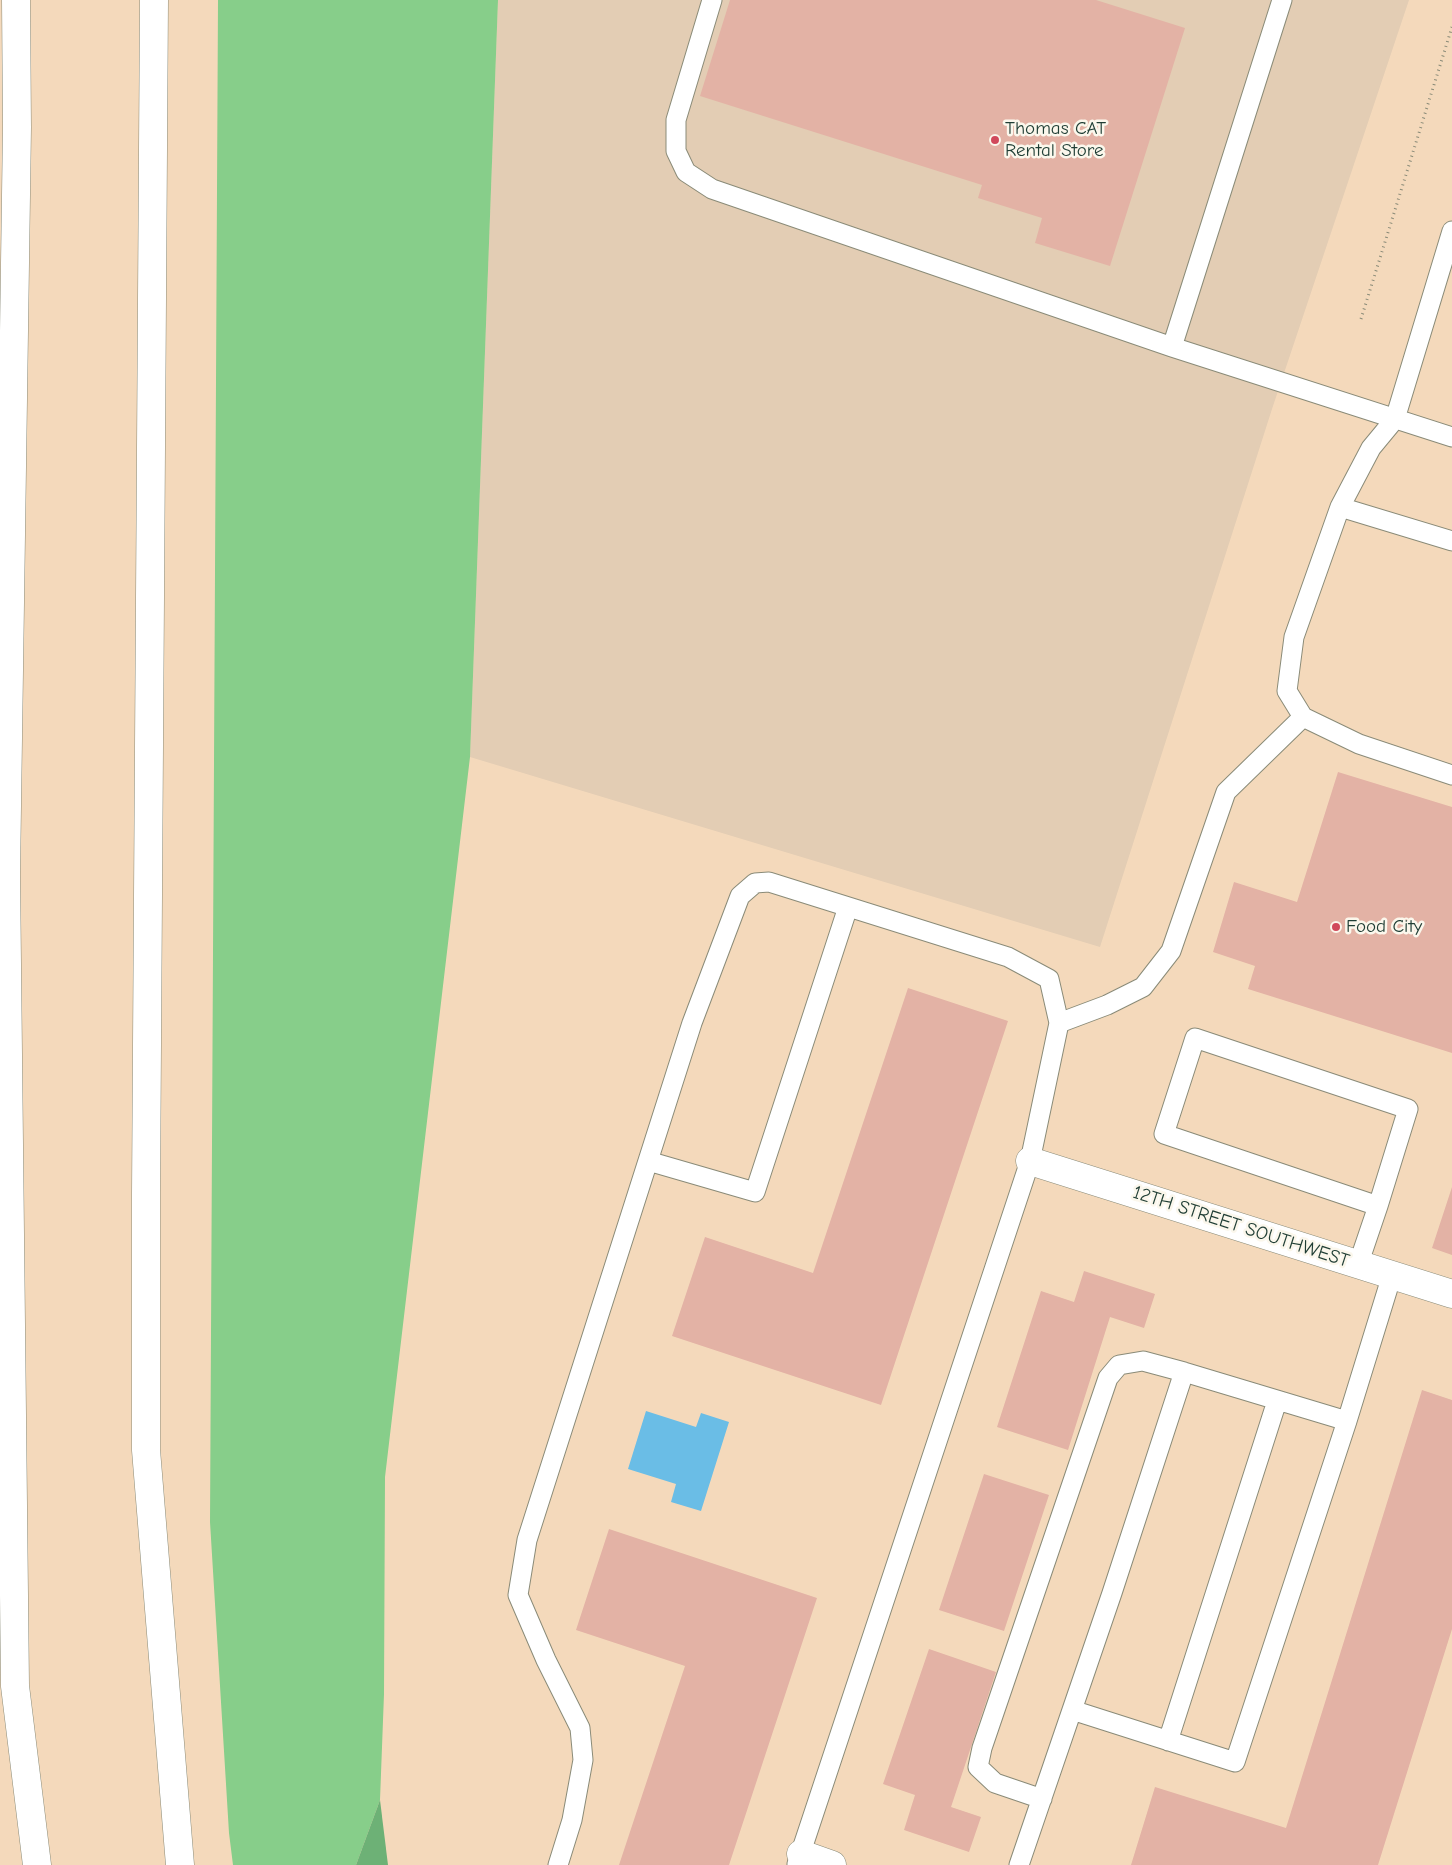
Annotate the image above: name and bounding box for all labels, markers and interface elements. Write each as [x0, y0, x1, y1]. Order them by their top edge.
place label: Thomas CAT Rental Store [1005, 118, 1106, 162]
marker: Thomas CAT Rental Store [989, 134, 1001, 146]
place label: Food City [1346, 916, 1422, 938]
marker: Food City [1330, 921, 1342, 933]
street label: 12TH STREET SOUTHWEST [1130, 1181, 1352, 1273]

